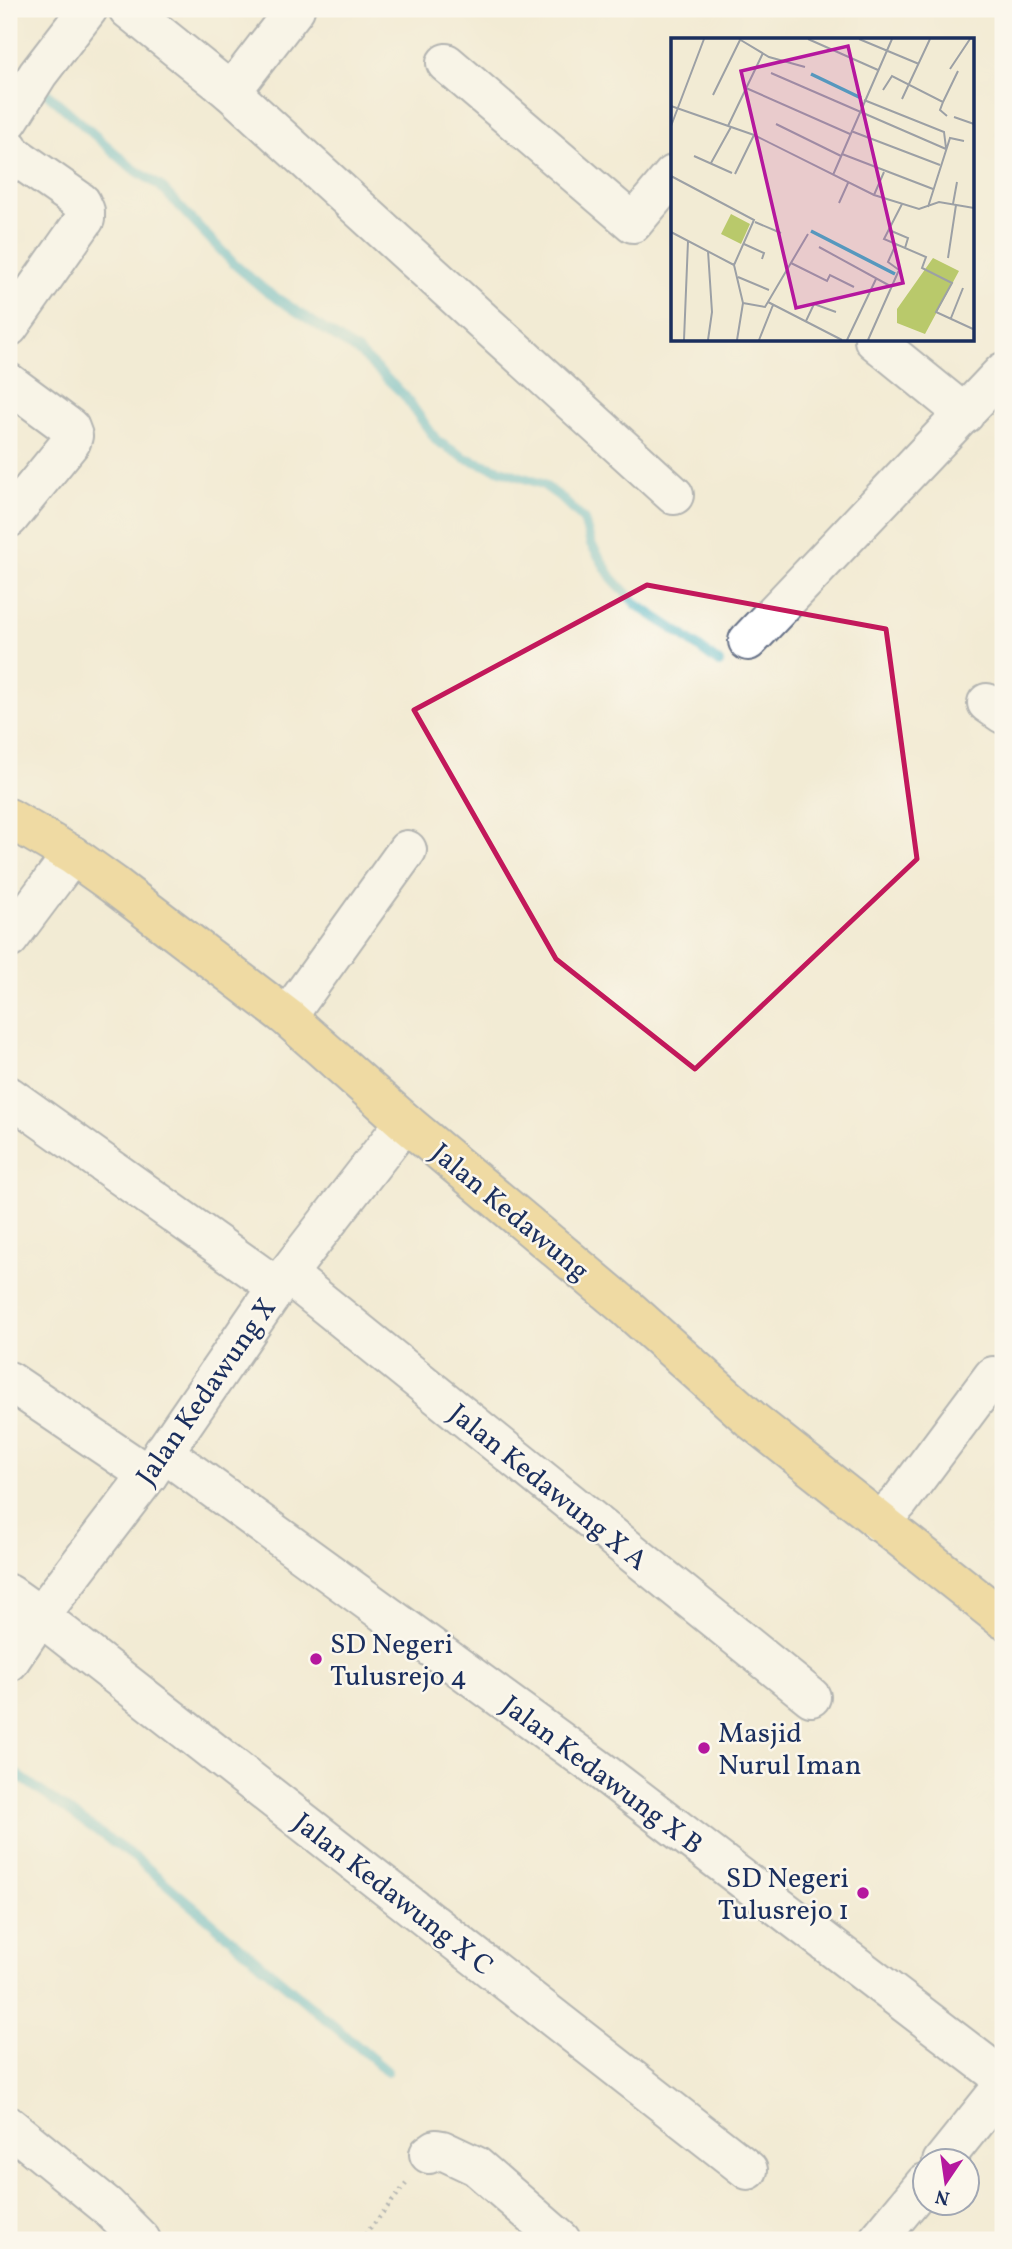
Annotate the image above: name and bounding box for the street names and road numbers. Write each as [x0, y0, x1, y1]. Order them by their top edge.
street label: Jalan Kedawung [422, 1135, 597, 1291]
street label: Jalan Kedawung X [128, 1291, 286, 1494]
street label: Jalan Kedawung X A [440, 1395, 655, 1581]
street label: Jalan Kedawung X B [492, 1687, 711, 1865]
street label: Jalan Kedawung X C [284, 1804, 501, 1986]

